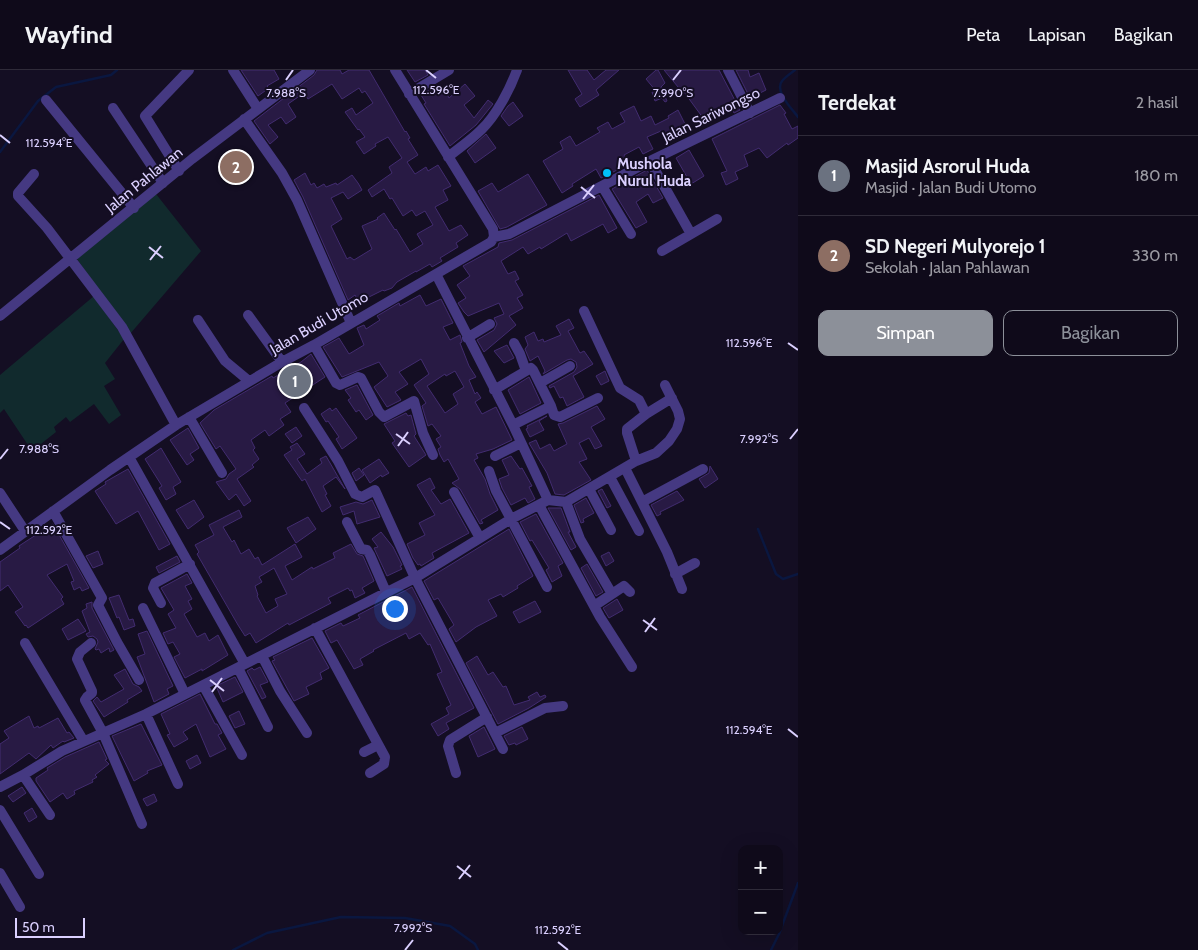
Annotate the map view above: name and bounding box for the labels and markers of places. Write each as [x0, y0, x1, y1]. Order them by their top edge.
pin: 2 [220, 148, 252, 186]
place label: Mushola Nurul Huda [617, 155, 692, 190]
marker: Mushola Nurul Huda [601, 167, 613, 179]
pin: 1 [279, 362, 311, 400]

